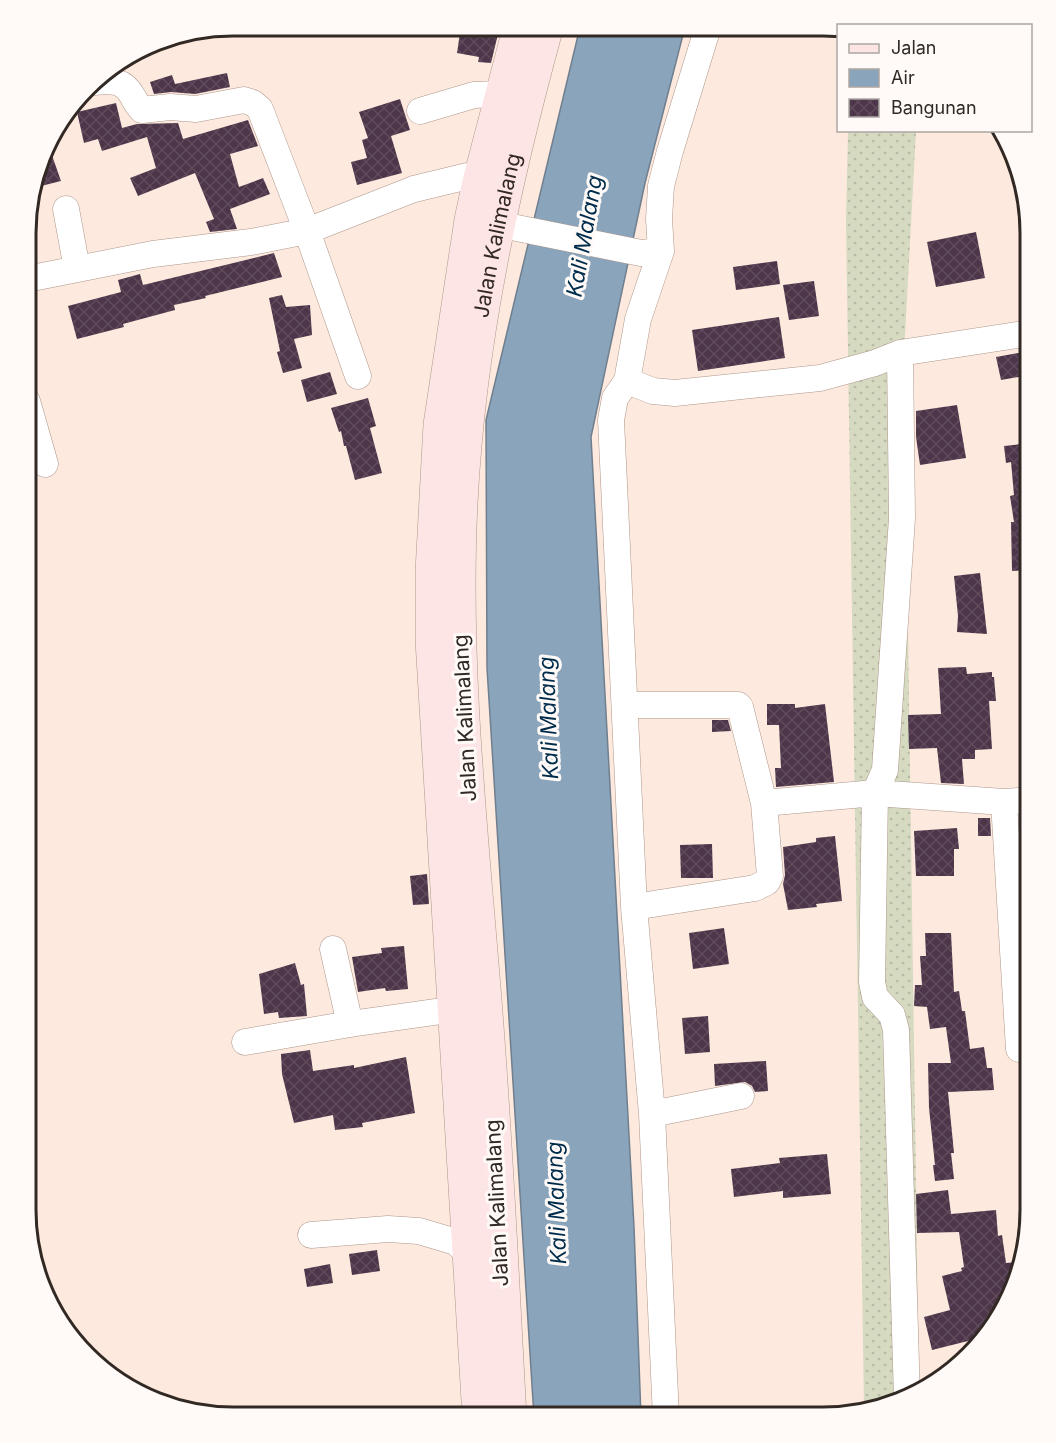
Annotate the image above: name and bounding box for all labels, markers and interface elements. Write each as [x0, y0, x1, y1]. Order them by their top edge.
legend [837, 24, 1032, 132]
text: Jalan [891, 37, 936, 58]
text: Air [891, 67, 915, 88]
text: Bangunan [891, 97, 977, 118]
street label: Jalan Kalimalang [468, 151, 526, 320]
water label: Kali Malang [561, 173, 607, 299]
street label: Jalan Kalimalang [448, 634, 481, 802]
water label: Kali Malang [533, 656, 563, 780]
street label: Jalan Kalimalang [480, 1119, 513, 1287]
water label: Kali Malang [541, 1141, 571, 1265]

